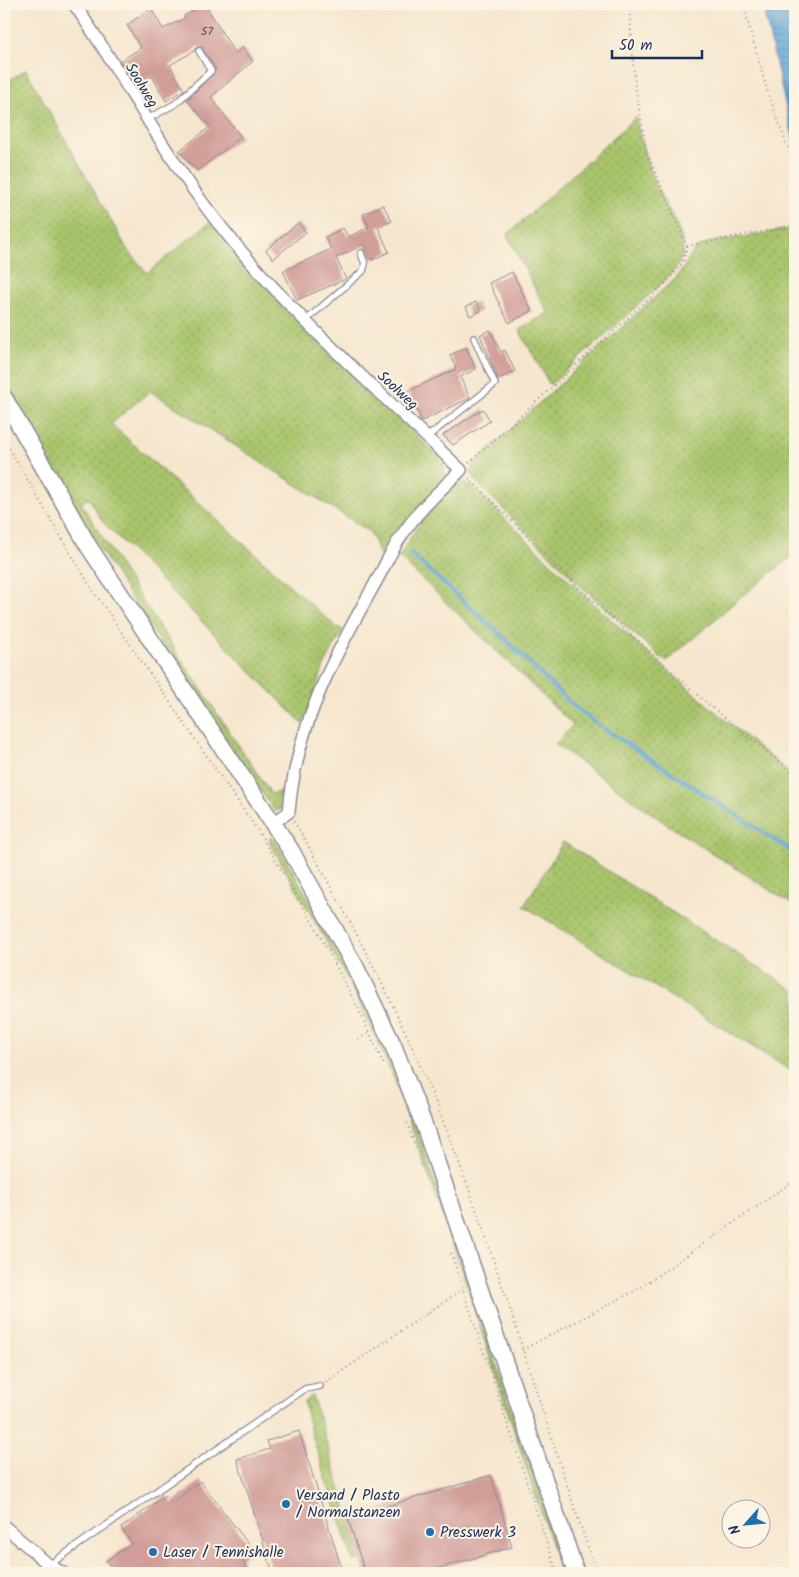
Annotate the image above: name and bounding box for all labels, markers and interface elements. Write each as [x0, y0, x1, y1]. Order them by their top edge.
house number: 57 [201, 22, 213, 41]
scale bar [612, 28, 702, 60]
text: 50 m [619, 34, 653, 58]
street label: Soolweg [118, 58, 164, 113]
street label: Soolweg [371, 365, 423, 416]
place label: Versand / Plasto / Normalstanzen [296, 1484, 400, 1525]
marker: Versand / Plasto / Normalstanzen [280, 1498, 292, 1510]
north arrow [722, 1500, 772, 1550]
text: N [723, 1520, 747, 1538]
place label: Presswerk 3 [440, 1521, 517, 1545]
marker: Presswerk 3 [424, 1526, 436, 1538]
place label: Laser / Tennishalle [163, 1541, 284, 1565]
marker: Laser / Tennishalle [147, 1546, 159, 1558]

